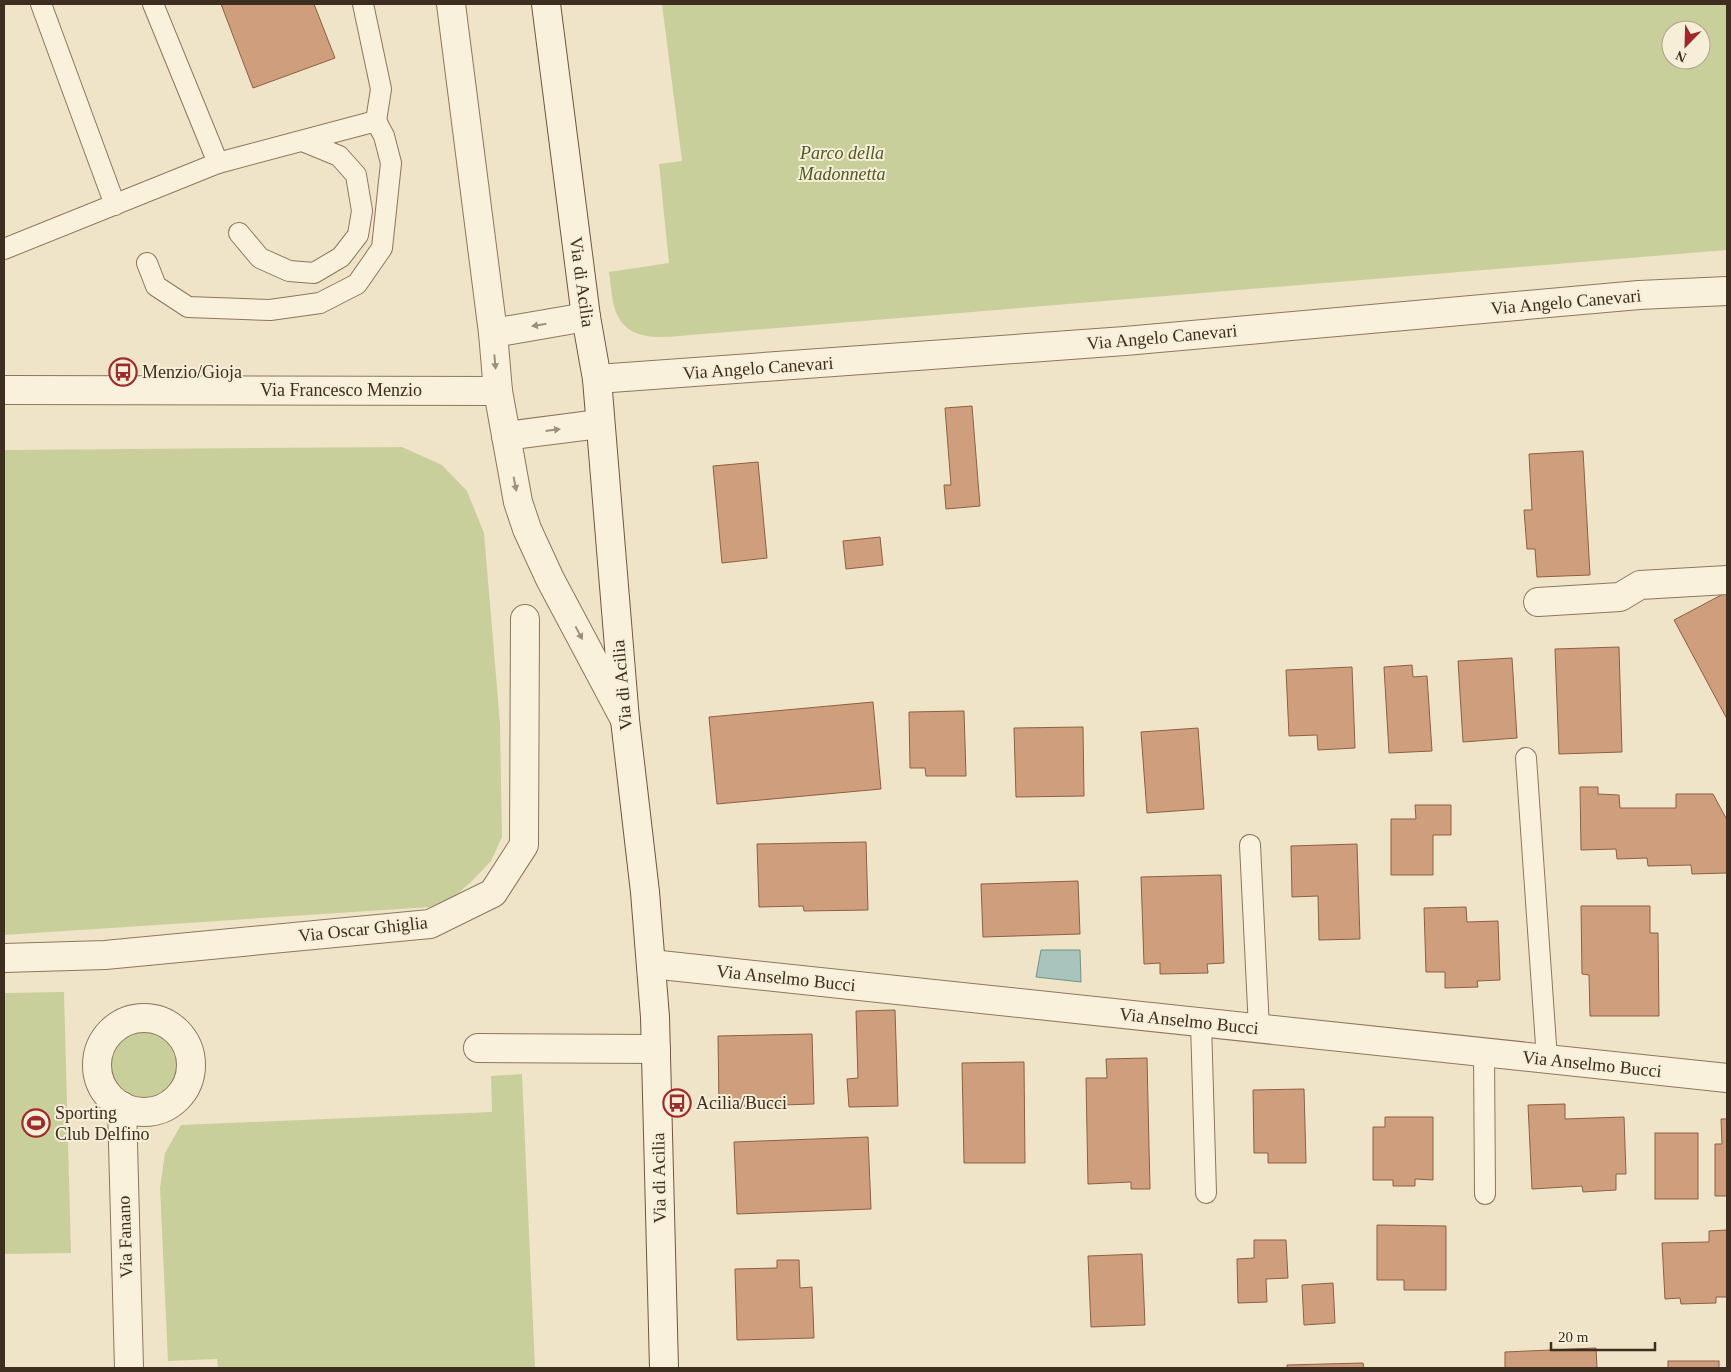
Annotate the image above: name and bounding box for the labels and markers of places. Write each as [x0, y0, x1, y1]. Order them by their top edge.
bus stop icon: Menzio/Gioja [108, 357, 138, 387]
place label: Menzio/Gioja [142, 362, 242, 382]
bus stop icon: Acilia/Bucci [662, 1088, 692, 1118]
place label: Acilia/Bucci [696, 1093, 787, 1113]
place label: Sporting Club Delfino [55, 1103, 150, 1144]
sports icon: Sporting Club Delfino [21, 1108, 51, 1138]

